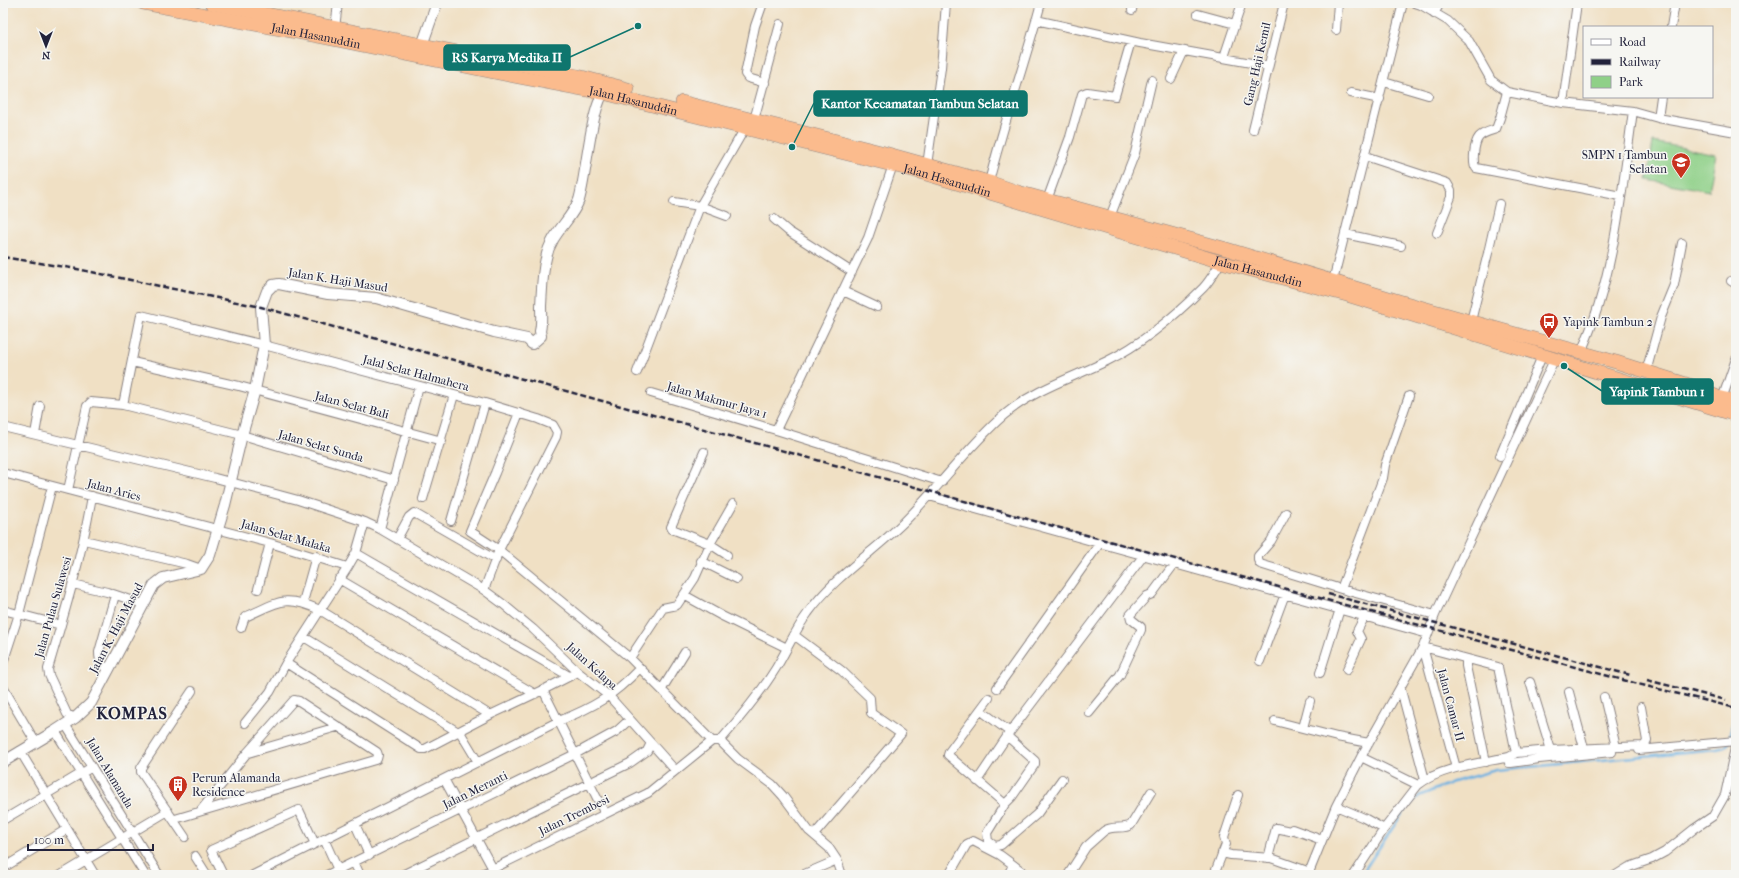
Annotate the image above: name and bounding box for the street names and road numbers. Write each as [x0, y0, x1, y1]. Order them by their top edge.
street label: Jalan Hasanuddin [269, 20, 362, 52]
street label: Gang Haji Kemil [1241, 20, 1274, 107]
street label: Jalan Hasanuddin [587, 83, 679, 118]
street label: Jalan Hasanuddin [901, 161, 993, 200]
street label: Jalan Hasanuddin [1211, 253, 1304, 290]
street label: Jalan K. Haji Masud [286, 265, 389, 295]
street label: Jalal Selat Halmahera [360, 352, 471, 394]
street label: Jalan Makmur Jaya 1 [664, 379, 769, 421]
street label: Jalan Selat Bali [312, 388, 391, 422]
street label: Jalan Selat Sunda [276, 427, 366, 465]
street label: Jalan Aries [85, 476, 143, 504]
street label: Jalan Selat Malaka [238, 516, 333, 556]
street label: Jalan Pulau Sulawesi [32, 554, 74, 660]
street label: Jalan K. Haji Masud [86, 580, 146, 677]
street label: Jalan Kelapa [563, 639, 621, 693]
street label: Jalan Camar II [1434, 666, 1467, 743]
street label: Jalan Alamanda [83, 735, 137, 811]
street label: Jalan Meranti [439, 768, 510, 812]
street label: Jalan Trembesi [536, 792, 612, 839]

